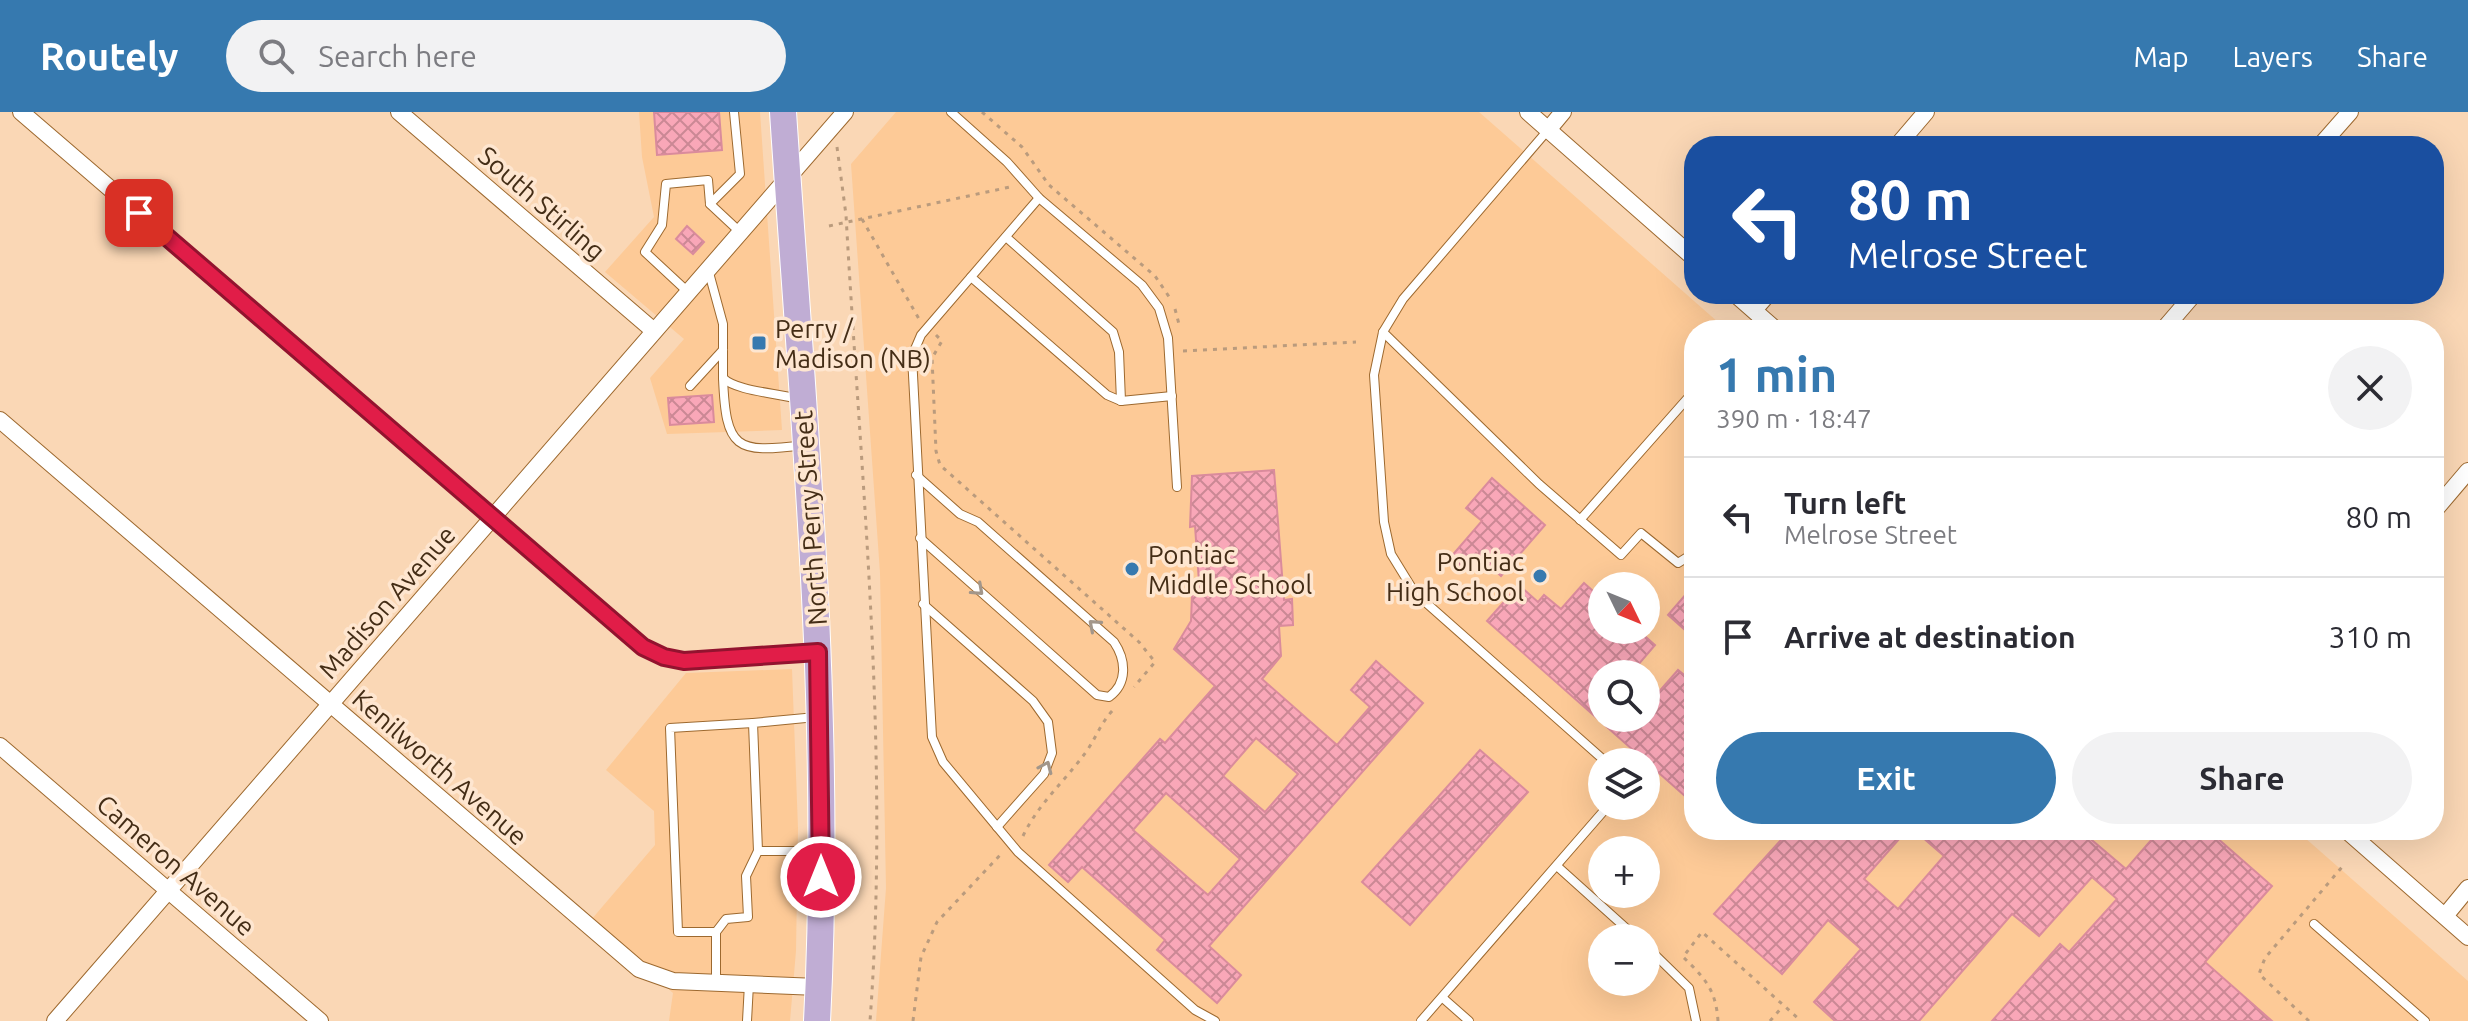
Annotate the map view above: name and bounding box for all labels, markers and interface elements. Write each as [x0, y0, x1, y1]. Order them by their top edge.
search box [226, 20, 786, 92]
icon: search [254, 34, 298, 78]
text: Routely [40, 35, 178, 77]
text: Search here [318, 39, 477, 73]
text: Map [2133, 41, 2189, 72]
text: Layers [2233, 41, 2313, 72]
text: Share [2357, 41, 2428, 72]
street label: South Stirling [473, 140, 611, 266]
icon: left [1716, 168, 1820, 272]
text: 80 m [1848, 168, 1973, 231]
pin [105, 179, 173, 247]
icon: arrive [117, 191, 161, 235]
text: Melrose Street [1848, 234, 2088, 275]
place label: Perry / Madison (NB) [775, 314, 931, 373]
marker: Perry / Madison (NB) [750, 334, 768, 352]
button: close [2328, 346, 2412, 430]
text: 1 min [1716, 347, 1837, 401]
text: 390 m · 18:47 [1716, 404, 1872, 433]
street label: North Perry Street [788, 410, 832, 626]
text: Turn left [1784, 486, 1906, 520]
icon: left [1716, 495, 1760, 539]
text: 80 m [2345, 500, 2412, 534]
street label: Madison Avenue [313, 520, 461, 684]
text: Melrose Street [1784, 520, 1957, 549]
place label: Pontiac Middle School [1148, 540, 1312, 599]
place label: Pontiac High School [1386, 547, 1524, 606]
marker: Pontiac Middle School [1123, 560, 1141, 578]
marker: Pontiac High School [1531, 567, 1549, 585]
north arrow [1588, 572, 1660, 644]
map controls [1588, 572, 1660, 996]
one-way arrow [969, 580, 984, 594]
icon: arrive [1716, 615, 1760, 659]
one-way arrow [1088, 620, 1103, 635]
text: Arrive at destination [1784, 620, 2076, 654]
text: 310 m [2328, 620, 2412, 654]
button: search [1588, 660, 1660, 732]
street label: Kenilworth Avenue [347, 683, 533, 851]
button: Exit [1716, 732, 2056, 824]
button: Share [2072, 732, 2412, 824]
button: layers [1588, 748, 1660, 820]
one-way arrow [1036, 760, 1052, 775]
street label: Cameron Avenue [91, 789, 261, 941]
position arrow [779, 835, 863, 919]
button: + [1588, 836, 1660, 908]
button: − [1588, 924, 1660, 996]

